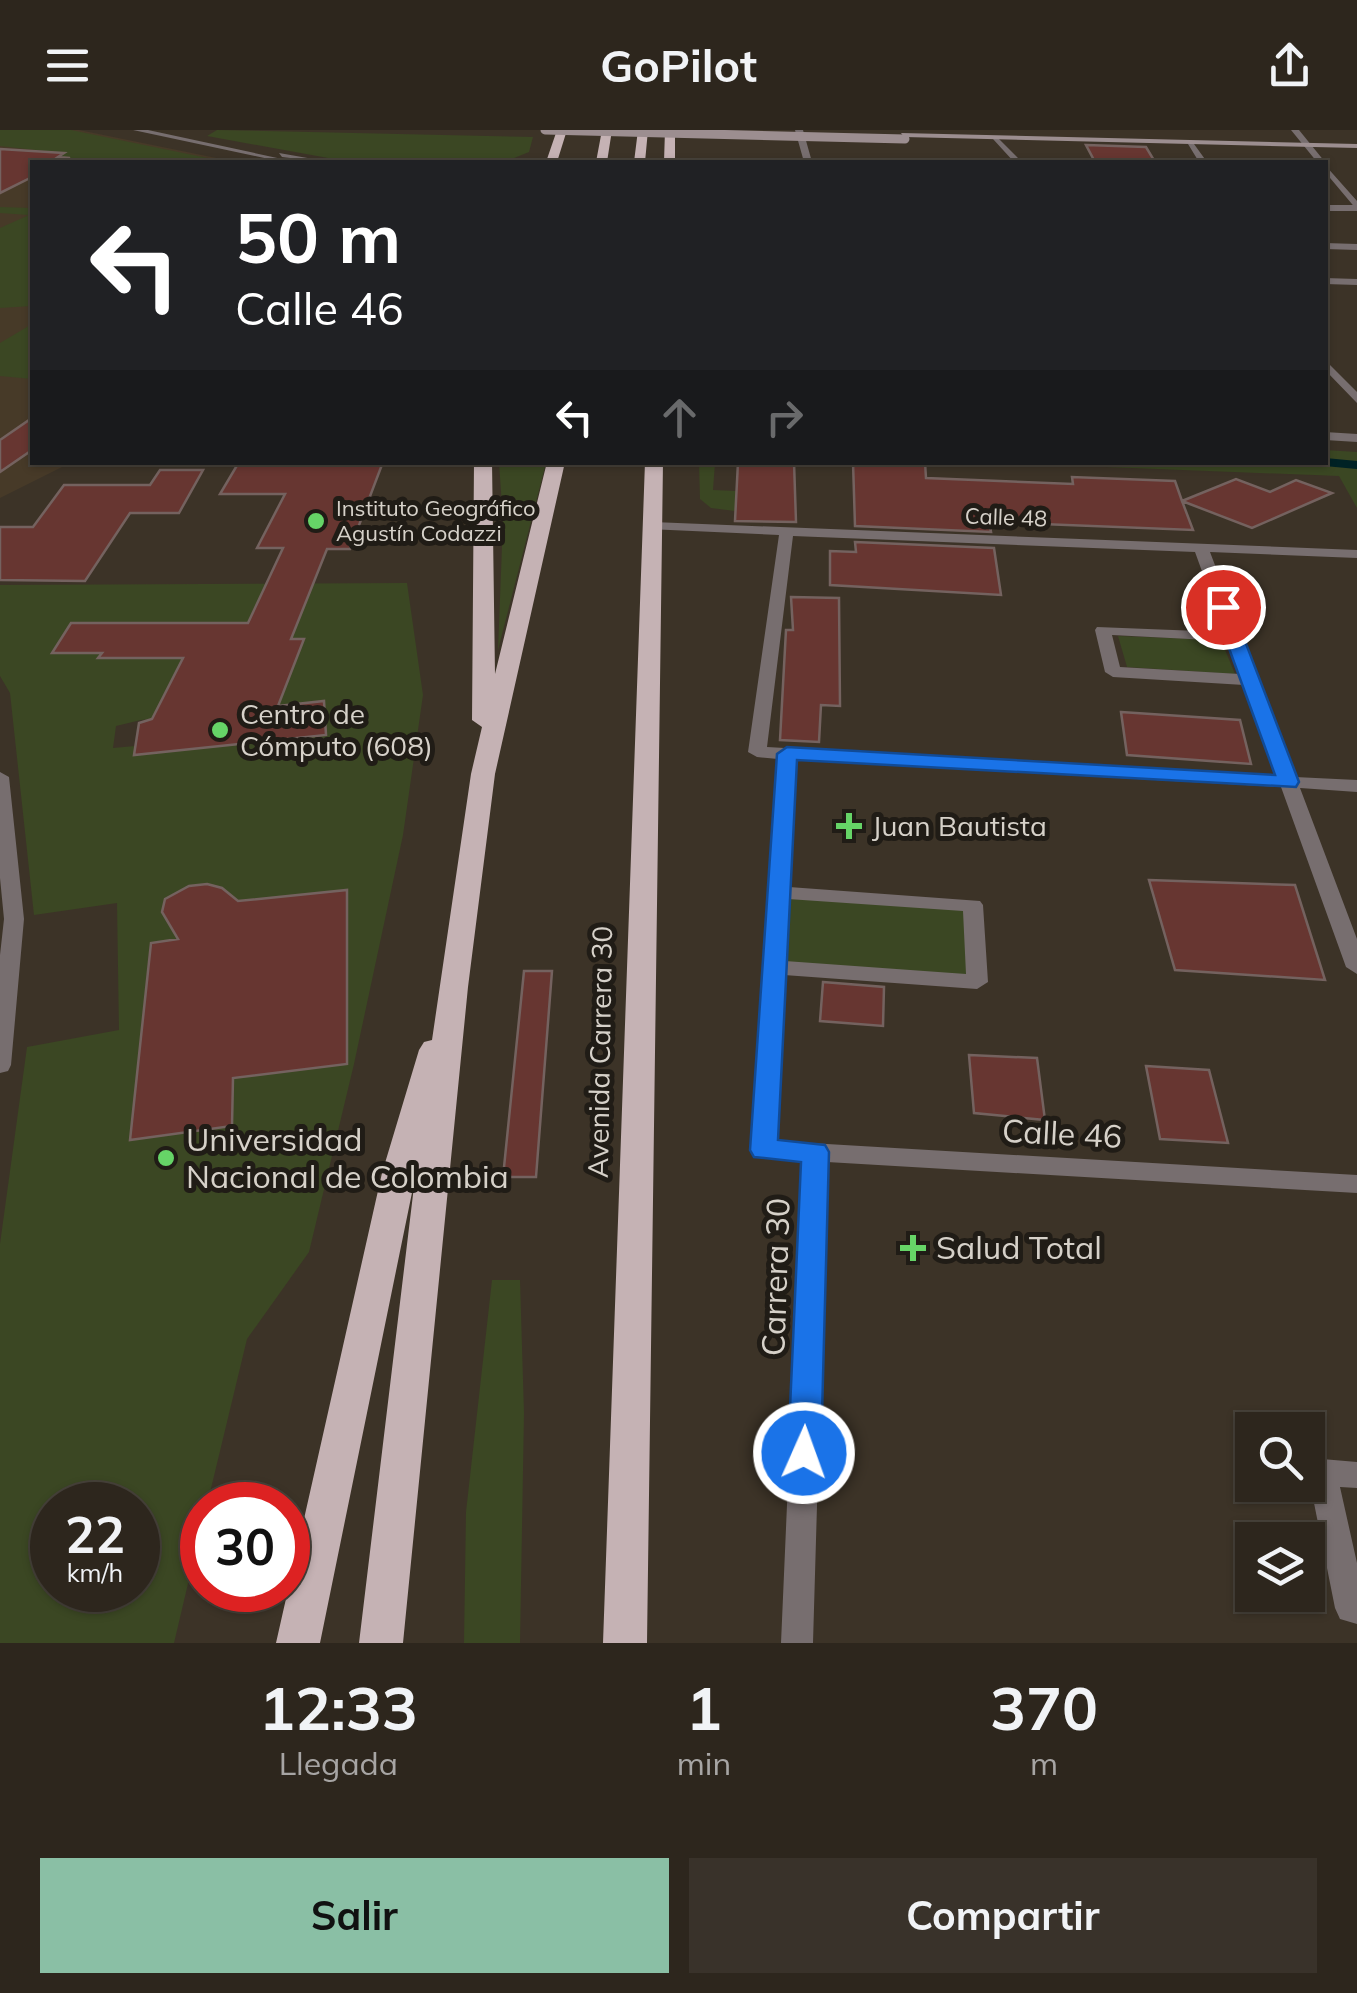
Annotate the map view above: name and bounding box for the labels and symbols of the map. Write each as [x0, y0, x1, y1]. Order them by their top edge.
place label: Instituto Geográfico Agustín Codazzi [336, 494, 536, 547]
street label: Calle 48 [964, 502, 1048, 532]
marker: Instituto Geográfico Agustín Codazzi [305, 510, 327, 532]
pin [1181, 565, 1266, 650]
place label: Centro de Cómputo (608) [240, 696, 433, 763]
marker: Centro de Cómputo (608) [209, 719, 231, 741]
place label: Juan Bautista [872, 808, 1047, 843]
marker: Juan Bautista [836, 813, 862, 839]
street label: Avenida Carrera 30 [580, 926, 619, 1178]
street label: Calle 46 [1001, 1110, 1123, 1156]
place label: Universidad Nacional de Colombia [186, 1119, 509, 1196]
marker: Universidad Nacional de Colombia [155, 1147, 177, 1169]
street label: Carrera 30 [752, 1197, 798, 1357]
place label: Salud Total [936, 1227, 1102, 1267]
marker: Salud Total [900, 1235, 926, 1261]
position arrow [752, 1401, 856, 1505]
speed limit sign: 30 [180, 1482, 310, 1612]

